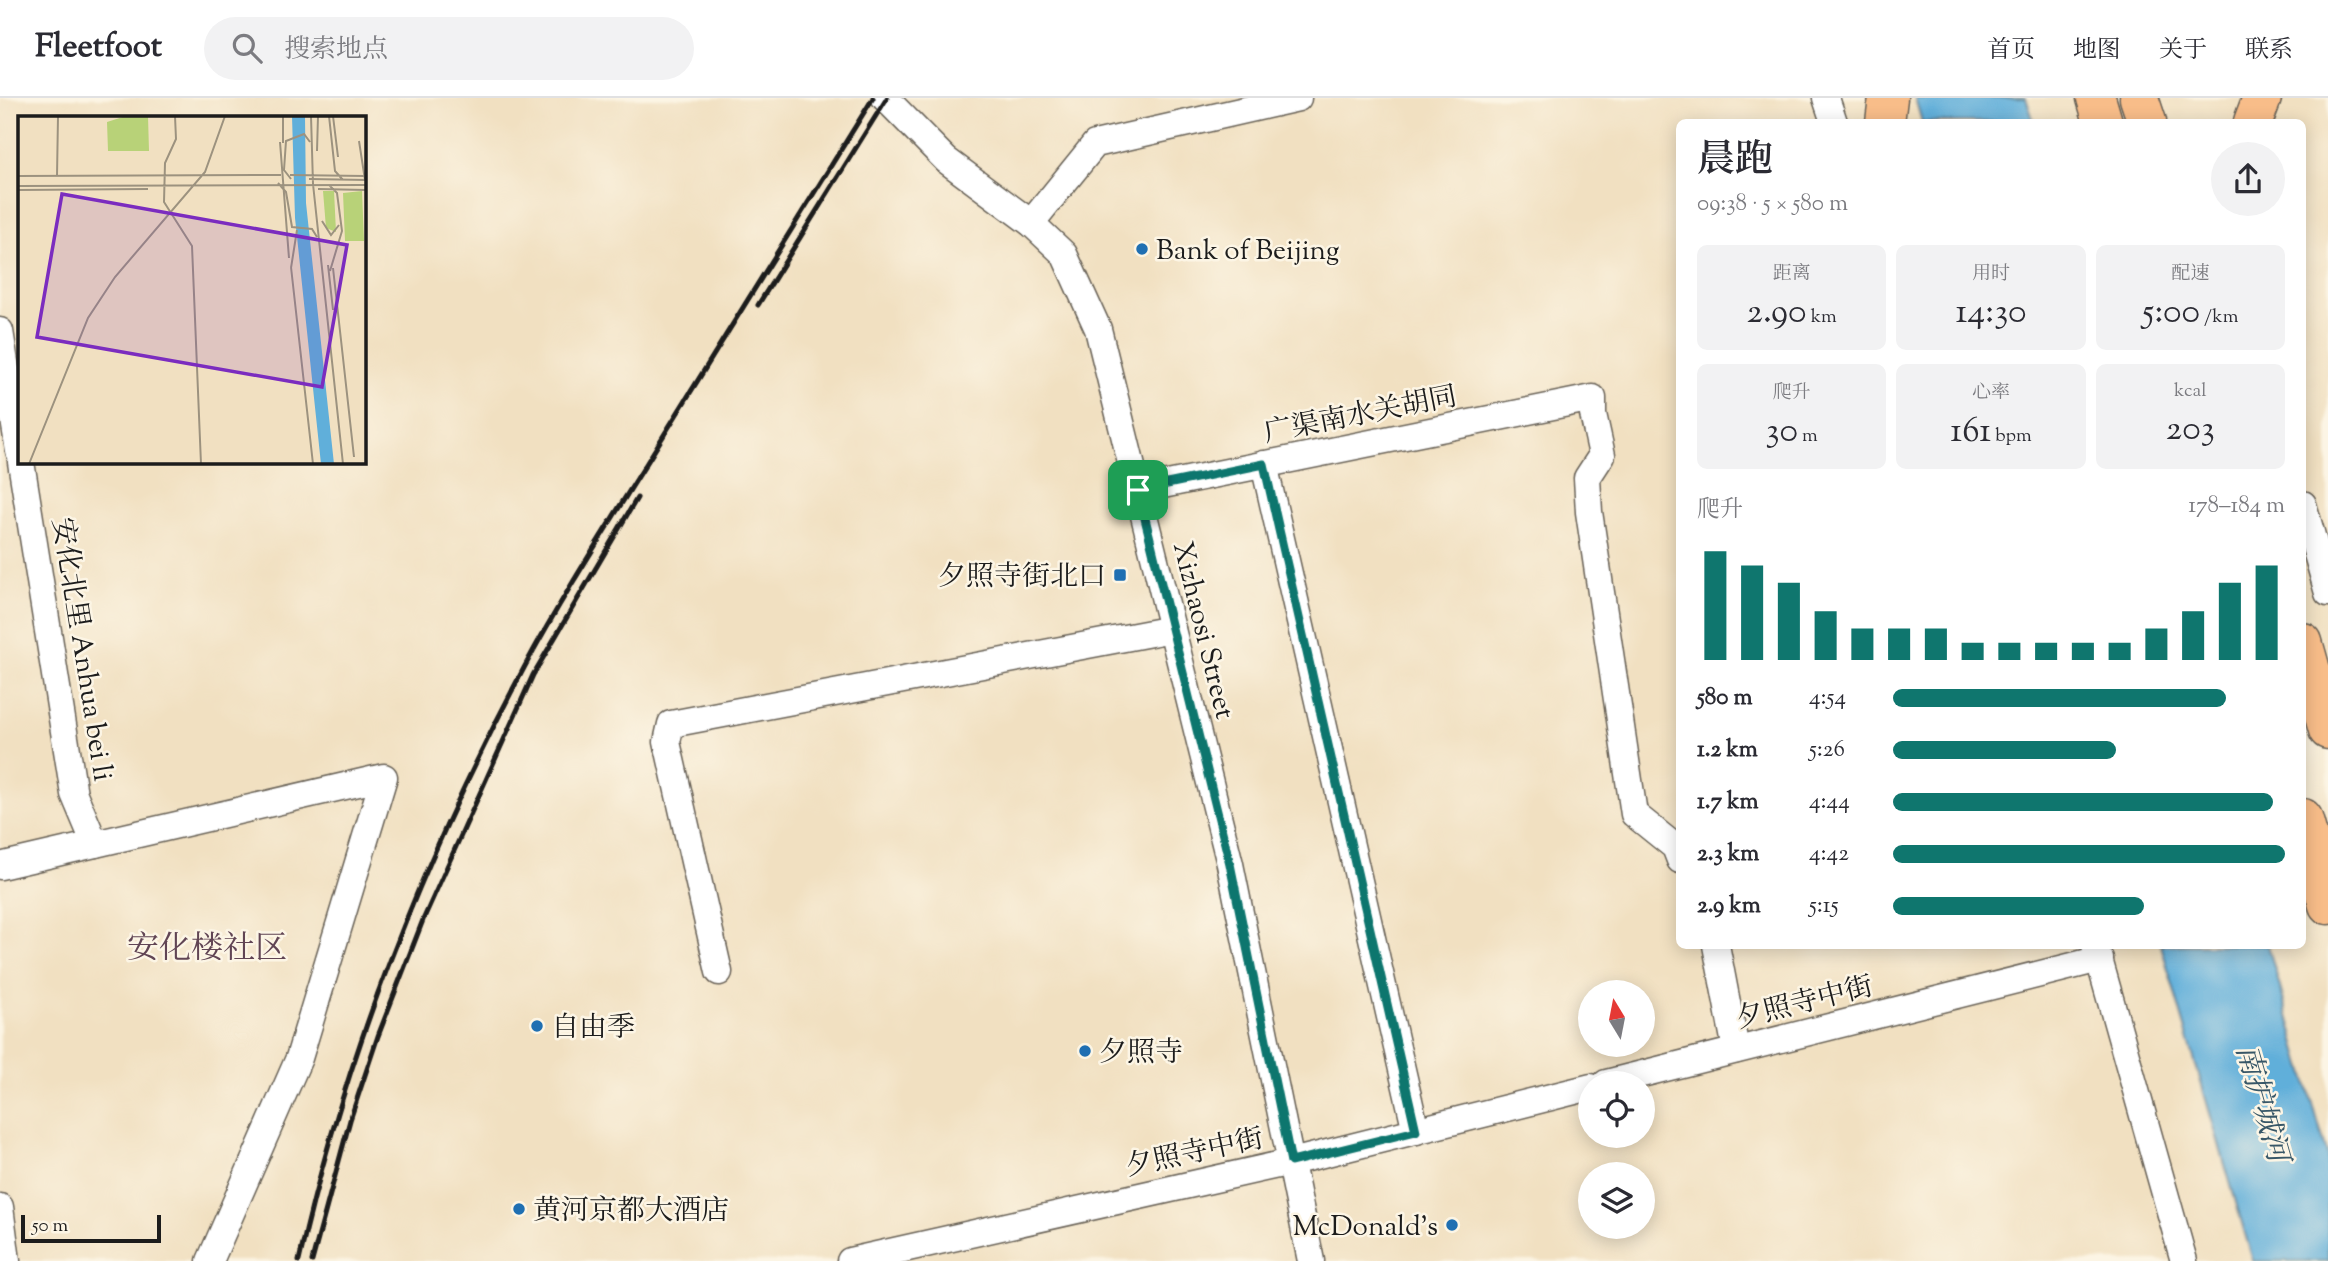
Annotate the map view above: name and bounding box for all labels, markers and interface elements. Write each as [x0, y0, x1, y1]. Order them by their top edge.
search box [204, 17, 694, 80]
text: Fleetfoot [35, 24, 162, 72]
icon: search [228, 29, 266, 67]
text: 搜索地点 [284, 32, 388, 69]
text: 首页 [1987, 34, 2035, 68]
text: 地图 [2073, 34, 2121, 68]
text: 关于 [2159, 34, 2207, 68]
text: 联系 [2245, 34, 2293, 68]
inset map [18, 116, 366, 464]
text: 晨跑 [1697, 135, 1773, 189]
button: share [2211, 142, 2285, 216]
text: 09:38 · 5 × 580 m [1697, 188, 1848, 221]
place label: Bank of Beijing [1156, 232, 1340, 272]
marker: Bank of Beijing [1134, 241, 1150, 257]
text: 距离 [1773, 261, 1811, 288]
text: 用时 [1972, 261, 2010, 288]
text: 配速 [2171, 261, 2209, 288]
text: 2.90 [1747, 288, 1807, 339]
text: 14:30 [1956, 288, 2026, 339]
text: 5:00 [2142, 288, 2200, 339]
text: km [1807, 304, 1837, 331]
text: /km [2200, 304, 2238, 331]
street label: 广渠南水关胡同 [1261, 378, 1461, 454]
text: kcal [2174, 378, 2207, 405]
text: 爬升 [1773, 380, 1811, 407]
text: 心率 [1972, 380, 2010, 407]
text: 203 [2166, 405, 2215, 456]
text: 30 [1766, 407, 1798, 458]
text: 161 [1950, 407, 1991, 458]
text: m [1798, 423, 1818, 450]
text: bpm [1991, 423, 2032, 450]
pin [1108, 460, 1168, 520]
icon: arrive [1119, 471, 1157, 509]
text: 178–184 m [2188, 490, 2285, 523]
text: 爬升 [1697, 494, 1743, 527]
street label: 安化北里 Anhua bei li [40, 515, 122, 784]
street label: Xizhaosi Street [1161, 538, 1243, 724]
place label: 夕照寺街北口 [938, 558, 1106, 598]
marker: 夕照寺街北口 [1112, 567, 1128, 583]
text: 580 m [1697, 682, 1752, 715]
text: 4:54 [1809, 682, 1846, 715]
text: 1.2 km [1697, 734, 1758, 767]
text: 5:26 [1809, 734, 1845, 767]
text: 1.7 km [1697, 786, 1759, 819]
text: 4:44 [1809, 786, 1850, 819]
text: 2.3 km [1697, 838, 1759, 871]
text: 4:42 [1809, 838, 1849, 871]
text: 2.9 km [1697, 890, 1761, 923]
text: 5:15 [1809, 890, 1839, 923]
district label: 安化楼社区 [127, 927, 287, 973]
street label: 夕照寺中街 [1732, 968, 1877, 1040]
north arrow [1578, 980, 1656, 1057]
map controls [1578, 980, 1655, 1239]
place label: 自由季 [551, 1009, 635, 1049]
marker: 自由季 [529, 1018, 545, 1034]
place label: 夕照寺 [1099, 1034, 1183, 1074]
water label: 南护城河 [2223, 1040, 2299, 1172]
marker: 夕照寺 [1077, 1043, 1093, 1059]
button: locate [1578, 1071, 1655, 1148]
street label: 夕照寺中街 [1122, 1120, 1267, 1188]
button: layers [1578, 1162, 1655, 1239]
place label: 黄河京都大酒店 [533, 1192, 729, 1232]
marker: 黄河京都大酒店 [511, 1201, 527, 1217]
place label: McDonald's [1292, 1208, 1438, 1248]
scale bar [21, 1212, 161, 1244]
text: 50 m [32, 1213, 68, 1240]
marker: McDonald's [1444, 1217, 1460, 1233]

